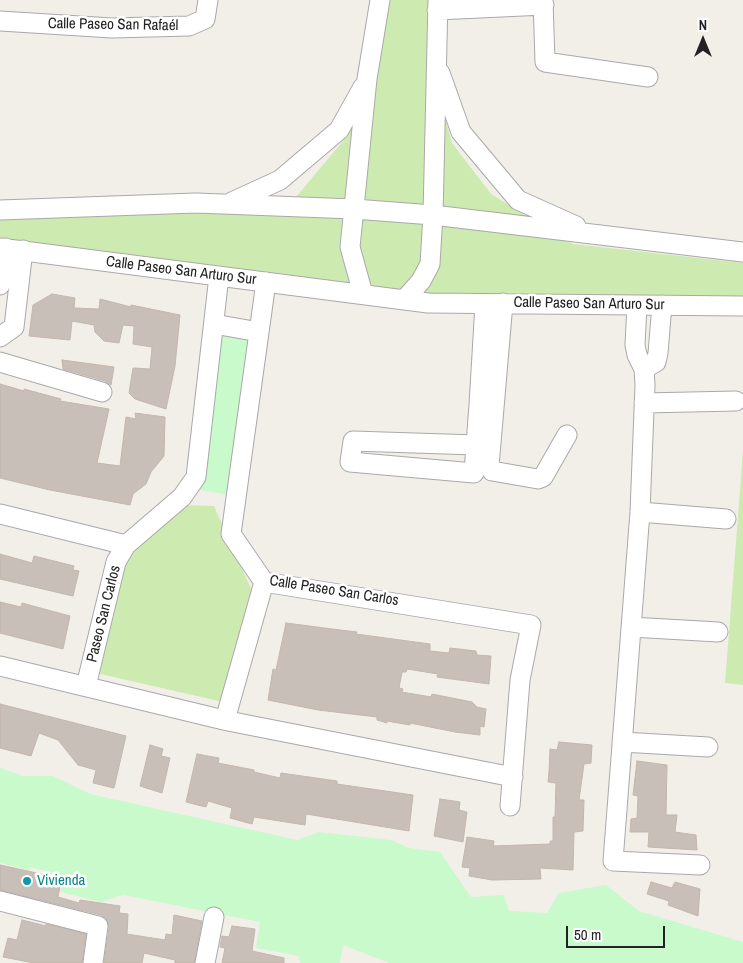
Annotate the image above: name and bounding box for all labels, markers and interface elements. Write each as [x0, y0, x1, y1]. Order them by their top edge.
street label: Calle Paseo San Rafaél [48, 15, 178, 35]
north arrow [678, 15, 728, 65]
text: N [699, 16, 707, 34]
street label: Calle Paseo San Arturo Sur [105, 253, 257, 289]
street label: Calle Paseo San Arturo Sur [513, 294, 665, 314]
street label: Paseo San Carlos [83, 564, 125, 664]
street label: Calle Paseo San Carlos [268, 572, 400, 610]
place label: Vivienda [37, 872, 85, 890]
marker: Vivienda [21, 875, 33, 887]
scale bar [568, 916, 667, 948]
text: 50 m [574, 924, 601, 945]

